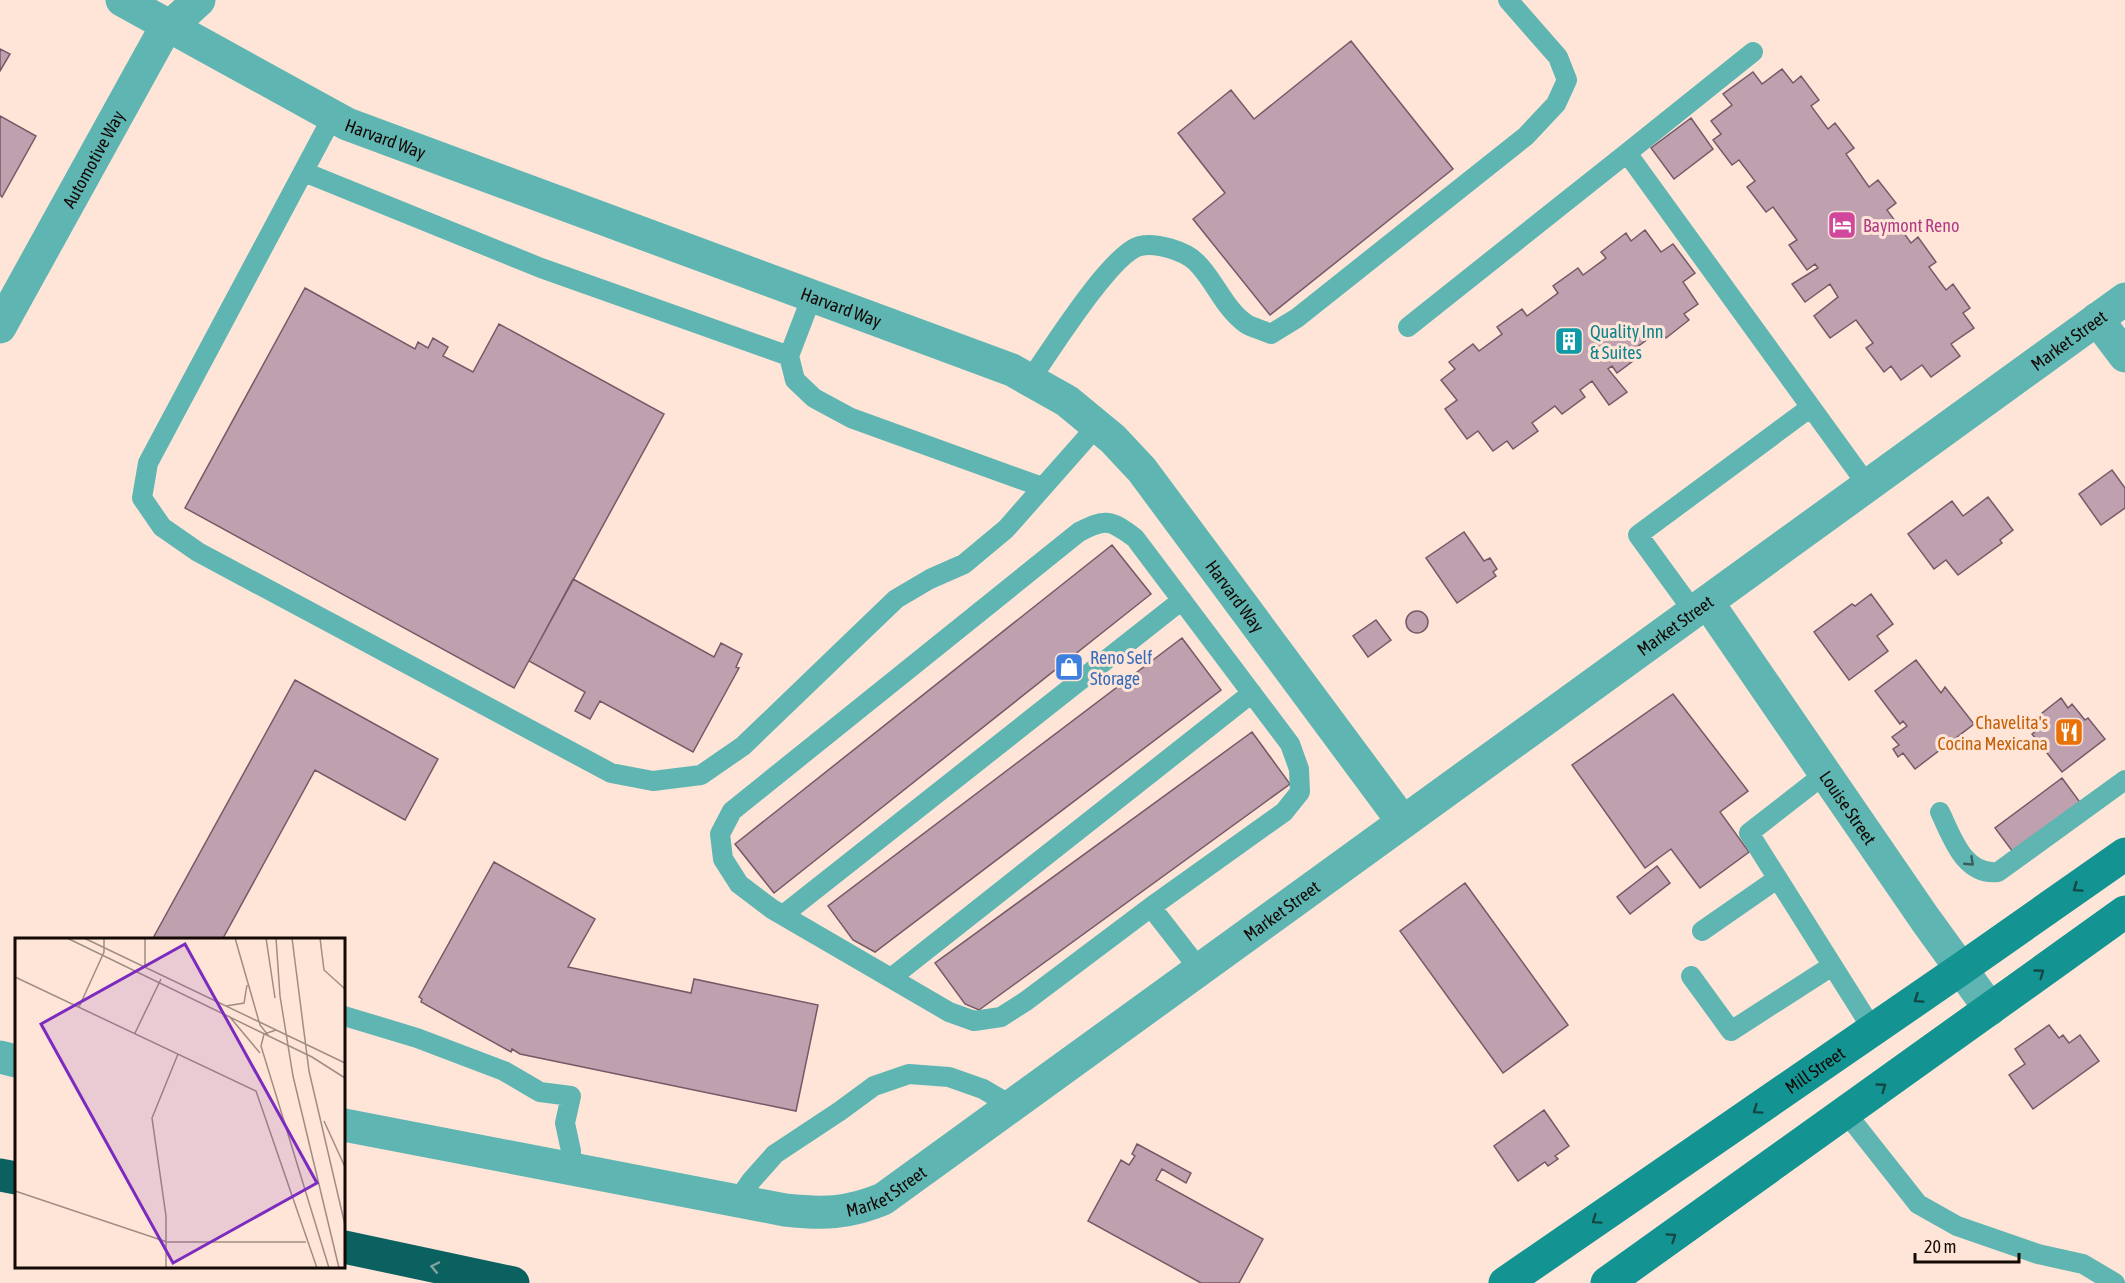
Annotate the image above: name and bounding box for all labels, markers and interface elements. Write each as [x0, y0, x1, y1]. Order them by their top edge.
street label: Automotive Way [58, 107, 128, 211]
street label: Harvard Way [342, 114, 429, 163]
hotel icon: Baymont Reno [1826, 209, 1858, 241]
place label: Baymont Reno [1863, 215, 1959, 236]
street label: Harvard Way [798, 282, 885, 331]
street label: Market Street [2026, 305, 2111, 375]
place label: Quality Inn & Suites [1590, 321, 1664, 363]
building icon: Quality Inn & Suites [1553, 325, 1585, 357]
street label: Harvard Way [1202, 556, 1269, 636]
street label: Market Street [1633, 591, 1717, 660]
place label: Reno Self Storage [1090, 647, 1152, 689]
shop icon: Reno Self Storage [1053, 651, 1085, 683]
place label: Chavelita's Cocina Mexicana [1937, 712, 2048, 754]
restaurant icon: Chavelita's Cocina Mexicana [2053, 716, 2085, 748]
street label: Louise Street [1816, 767, 1881, 848]
one-way arrow [1963, 855, 1973, 866]
street label: Market Street [1239, 876, 1323, 945]
one-way arrow [2073, 881, 2084, 892]
inset map [15, 938, 345, 1268]
one-way arrow [2033, 969, 2044, 980]
one-way arrow [1913, 992, 1924, 1003]
street label: Mill Street [1781, 1042, 1849, 1098]
one-way arrow [1875, 1083, 1886, 1094]
one-way arrow [1752, 1103, 1763, 1114]
street label: Market Street [844, 1161, 930, 1220]
one-way arrow [1592, 1213, 1603, 1224]
scale bar [1915, 1226, 2018, 1264]
one-way arrow [1665, 1233, 1676, 1244]
text: 20 m [1924, 1236, 1956, 1257]
one-way arrow [431, 1261, 441, 1274]

